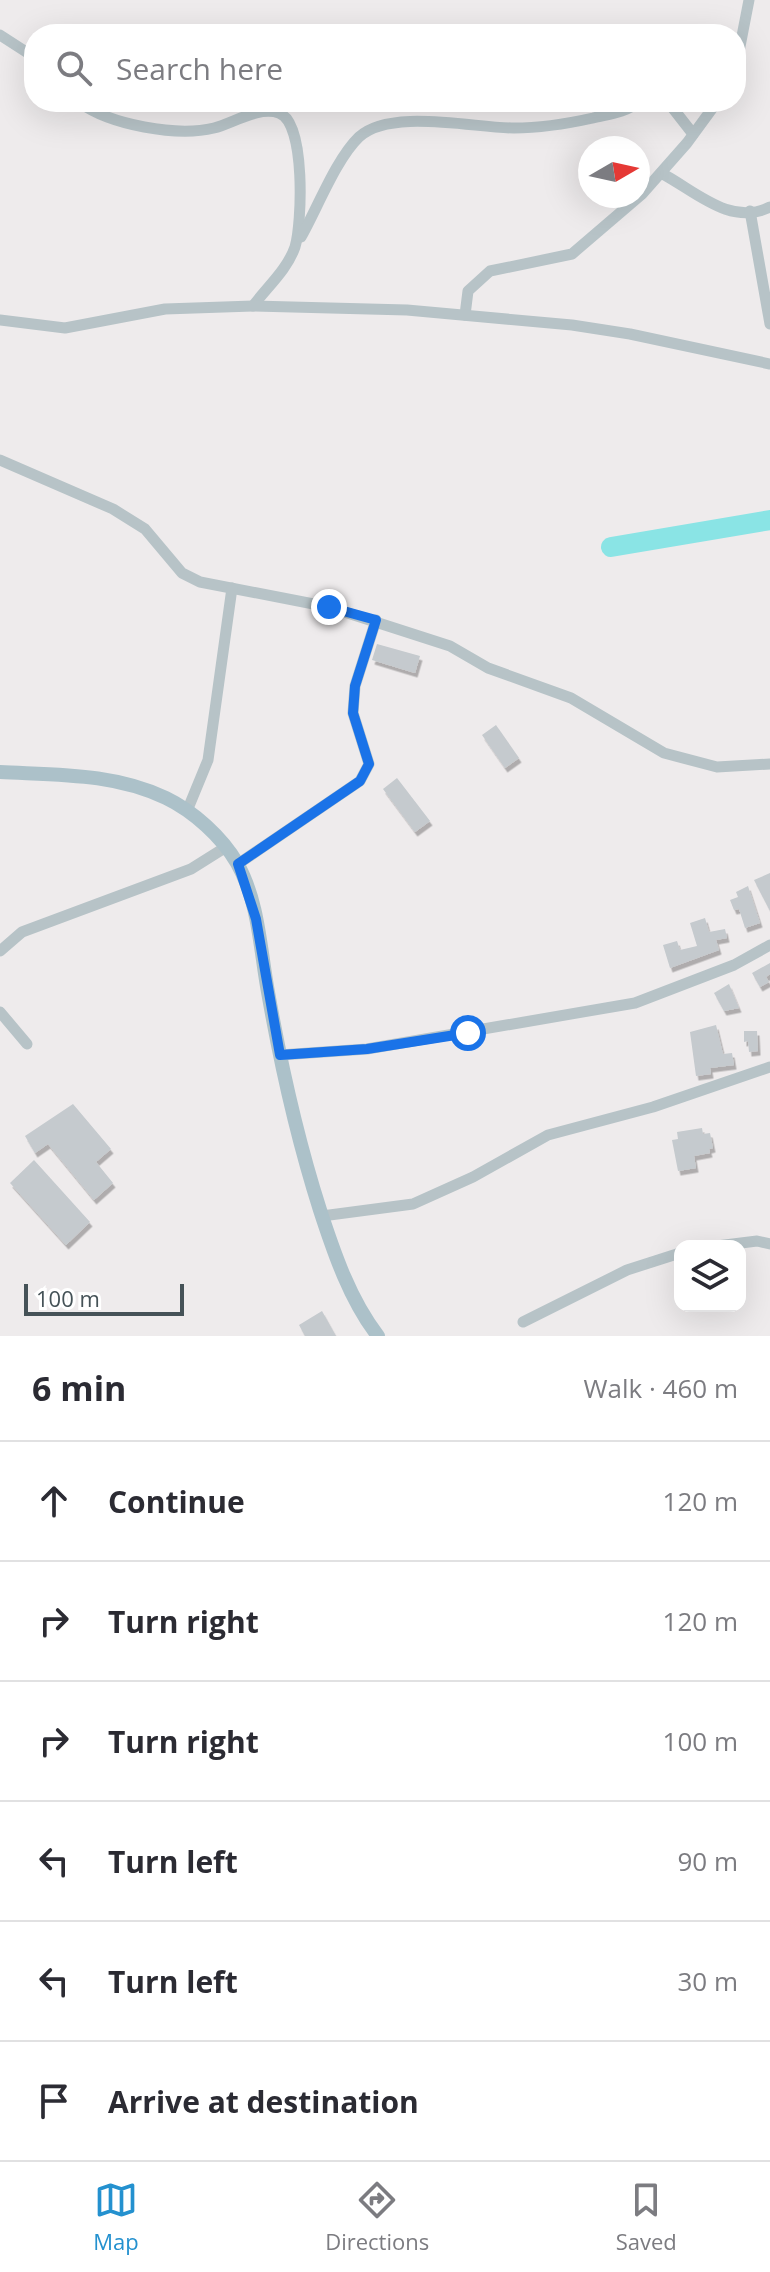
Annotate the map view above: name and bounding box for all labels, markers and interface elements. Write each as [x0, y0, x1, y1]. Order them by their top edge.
search box [24, 24, 746, 112]
icon: search [52, 46, 96, 90]
text: Search here [116, 48, 283, 89]
north arrow [578, 136, 650, 208]
route end [311, 589, 347, 625]
route start [450, 1015, 486, 1051]
map controls [674, 1240, 746, 1312]
button: layers [674, 1240, 746, 1312]
scale bar [24, 1280, 184, 1316]
text: 100 m [36, 1283, 100, 1313]
text: 6 min [32, 1365, 126, 1411]
text: Walk · 460 m [584, 1370, 738, 1406]
icon: ahead [32, 1479, 76, 1523]
text: Continue [108, 1481, 245, 1522]
text: 120 m [663, 1483, 738, 1519]
icon: right [32, 1599, 76, 1643]
text: Turn right [108, 1601, 259, 1642]
text: 120 m [663, 1603, 738, 1639]
icon: right [32, 1719, 76, 1763]
text: Turn right [108, 1721, 259, 1762]
text: 100 m [663, 1723, 738, 1759]
icon: left [32, 1839, 76, 1883]
text: Turn left [108, 1841, 238, 1882]
text: 90 m [677, 1843, 738, 1879]
icon: left [32, 1959, 76, 2003]
text: Turn left [108, 1961, 238, 2002]
text: 30 m [677, 1963, 738, 1999]
icon: arrive [32, 2079, 76, 2123]
text: Arrive at destination [108, 2081, 419, 2122]
tab: Map [93, 2178, 139, 2256]
tab: Directions [325, 2178, 429, 2256]
tab: Saved [616, 2178, 677, 2256]

